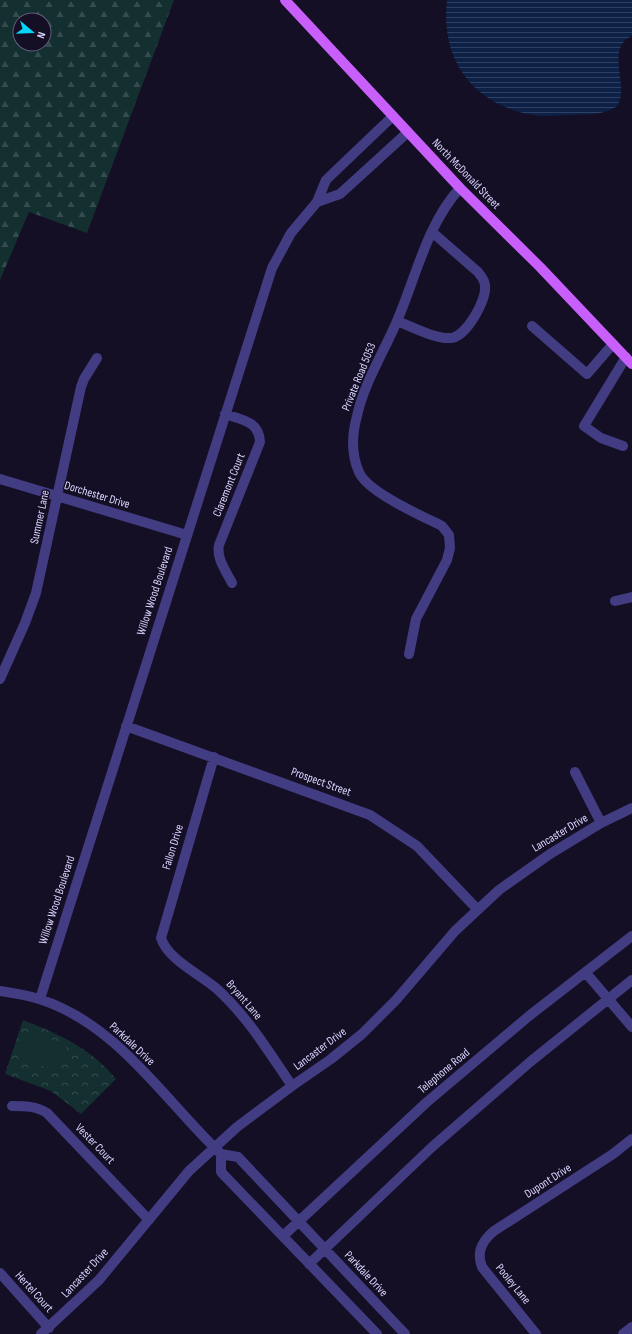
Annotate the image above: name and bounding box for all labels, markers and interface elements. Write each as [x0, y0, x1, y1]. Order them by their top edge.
north arrow [12, 12, 52, 52]
text: N [34, 30, 48, 40]
street label: North McDonald Street [428, 136, 504, 213]
street label: Private Road 5053 [339, 341, 379, 413]
street label: Claremont Court [209, 451, 249, 519]
street label: Dorchester Drive [62, 478, 132, 512]
street label: Summer Lane [27, 488, 53, 545]
street label: Willow Wood Boulevard [134, 545, 176, 637]
street label: Prospect Street [289, 764, 353, 800]
street label: Lancaster Drive [529, 810, 591, 856]
street label: Fallon Drive [159, 822, 187, 871]
street label: Willow Wood Boulevard [36, 854, 78, 946]
street label: Bryant Lane [223, 977, 265, 1023]
street label: Parkdale Drive [106, 1019, 158, 1069]
street label: Lancaster Drive [291, 1024, 350, 1074]
street label: Telephone Road [415, 1045, 473, 1097]
street label: Vester Court [72, 1120, 118, 1168]
street label: Dupont Drive [522, 1160, 574, 1202]
street label: Lancaster Drive [58, 1245, 112, 1301]
street label: Parkdale Drive [341, 1248, 391, 1300]
street label: Pooley Lane [492, 1261, 534, 1307]
street label: Hertel Court [12, 1268, 57, 1316]

